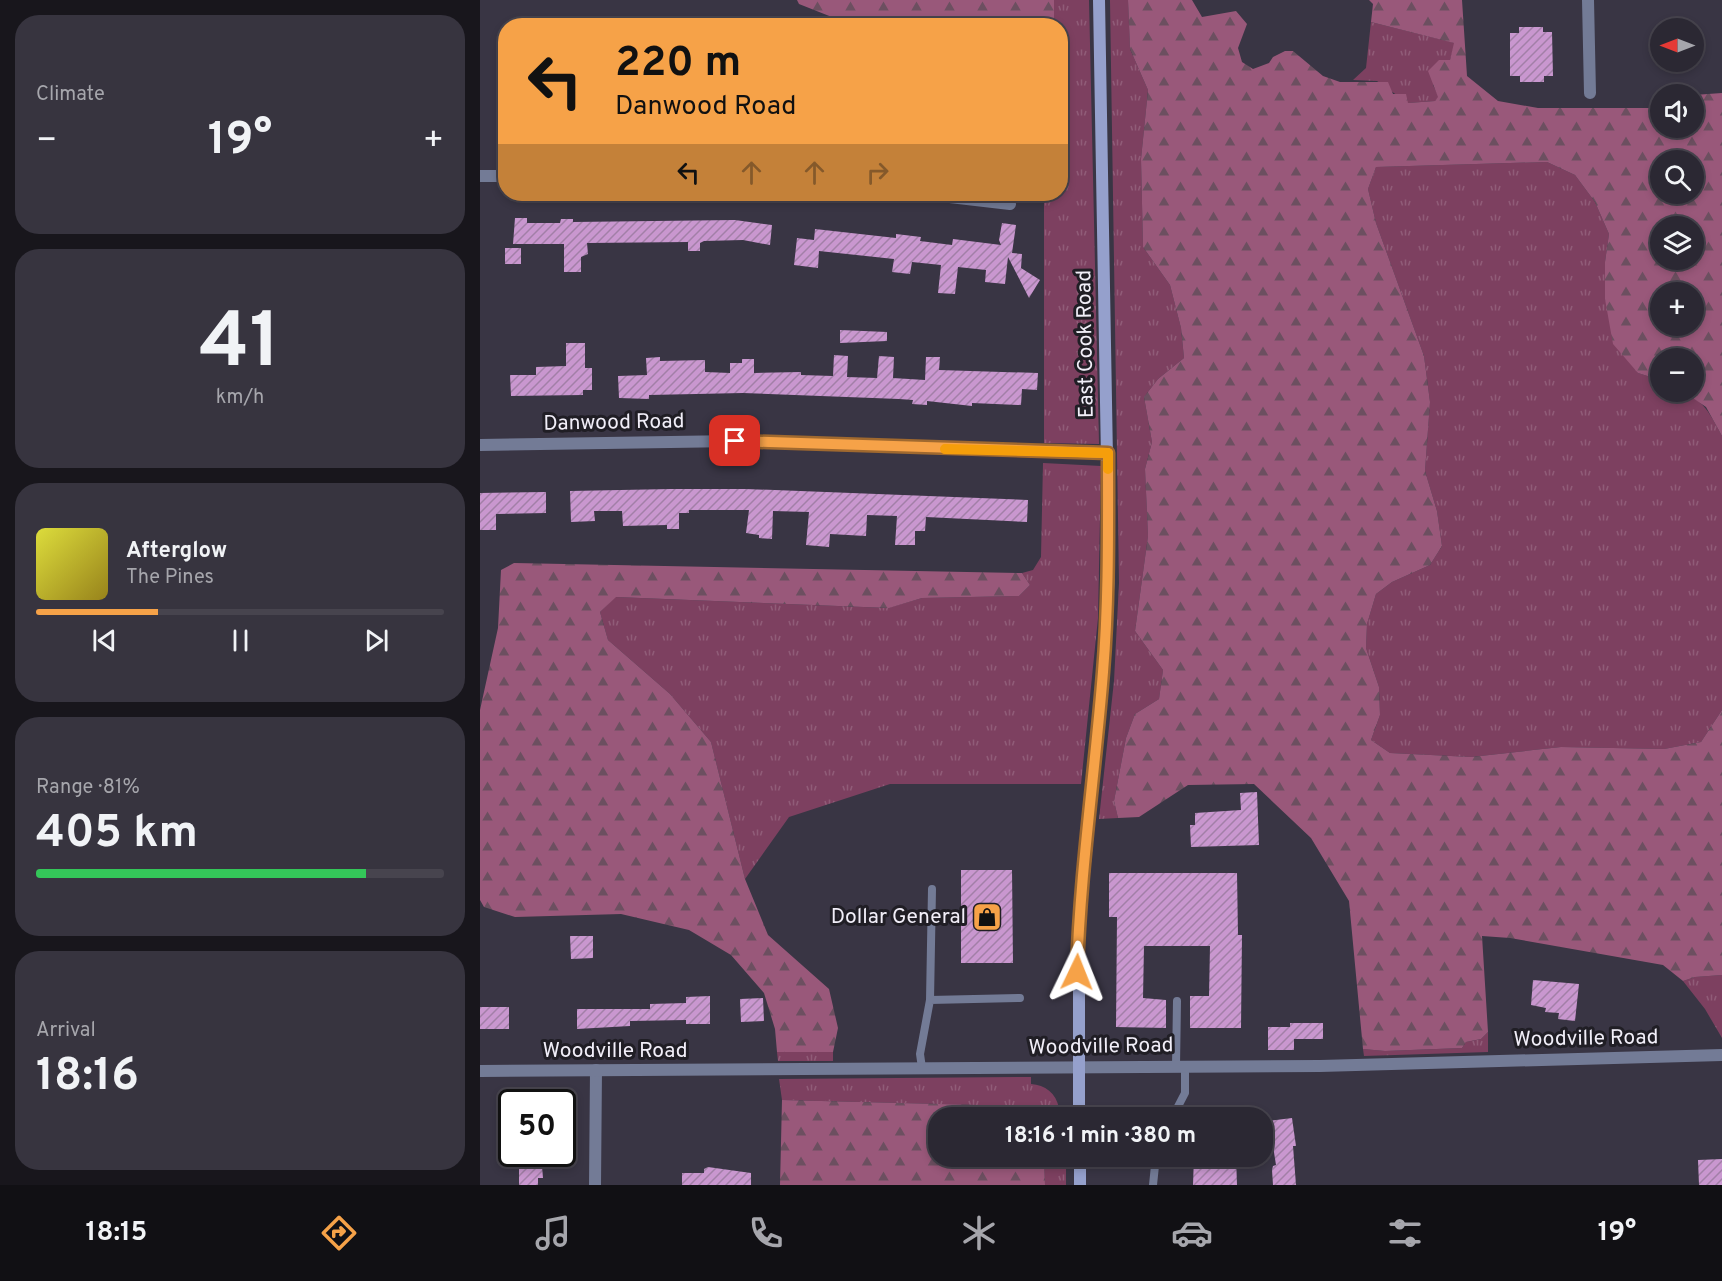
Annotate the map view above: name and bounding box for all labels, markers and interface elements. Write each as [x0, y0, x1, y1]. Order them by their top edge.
north arrow [1650, 18, 1704, 72]
map controls [1650, 18, 1704, 402]
text: 220 m [615, 38, 741, 91]
icon: left [516, 42, 594, 120]
text: Climate [36, 82, 105, 108]
button: sound [1650, 84, 1704, 138]
text: Danwood Road [615, 90, 796, 124]
text: 19° [208, 113, 272, 170]
text: − [36, 121, 57, 163]
text: + [423, 121, 444, 163]
button: search [1650, 150, 1704, 204]
icon: left [672, 156, 705, 189]
icon: ahead [735, 156, 768, 189]
icon: ahead [798, 156, 831, 189]
icon: right [861, 156, 894, 189]
button: layers [1650, 216, 1704, 270]
street label: East Cook Road [1071, 270, 1101, 418]
button: + [1650, 282, 1704, 336]
text: 41 [199, 296, 281, 395]
button: − [1650, 348, 1704, 402]
text: km/h [216, 385, 264, 411]
street label: Danwood Road [543, 408, 685, 438]
pin [709, 415, 760, 466]
icon: arrive [718, 424, 751, 457]
text: Afterglow [126, 538, 227, 565]
text: The Pines [126, 565, 214, 591]
icon: previous [88, 624, 121, 657]
icon: pause [224, 624, 257, 657]
icon: next [360, 624, 393, 657]
text: Range · 81% [36, 775, 140, 801]
text: 405 km [36, 806, 198, 863]
shop icon: Dollar General [971, 901, 1003, 933]
place label: Dollar General [831, 904, 966, 931]
position arrow [1045, 940, 1109, 1004]
text: Arrival [36, 1018, 96, 1044]
street label: Woodville Road [1513, 1024, 1659, 1054]
street label: Woodville Road [1028, 1032, 1174, 1062]
street label: Woodville Road [542, 1038, 688, 1065]
text: 18:16 [36, 1049, 139, 1106]
speed limit sign: 50 [498, 1089, 576, 1167]
text: 18:16 · 1 min · 380 m [1005, 1123, 1196, 1150]
icon: directions [318, 1212, 360, 1254]
icon: music [532, 1212, 574, 1254]
icon: phone [745, 1212, 787, 1254]
icon: climate [958, 1212, 1000, 1254]
icon: car [1171, 1212, 1213, 1254]
icon: filters [1384, 1212, 1426, 1254]
text: 18:15 [86, 1216, 147, 1250]
text: 19° [1598, 1216, 1636, 1250]

